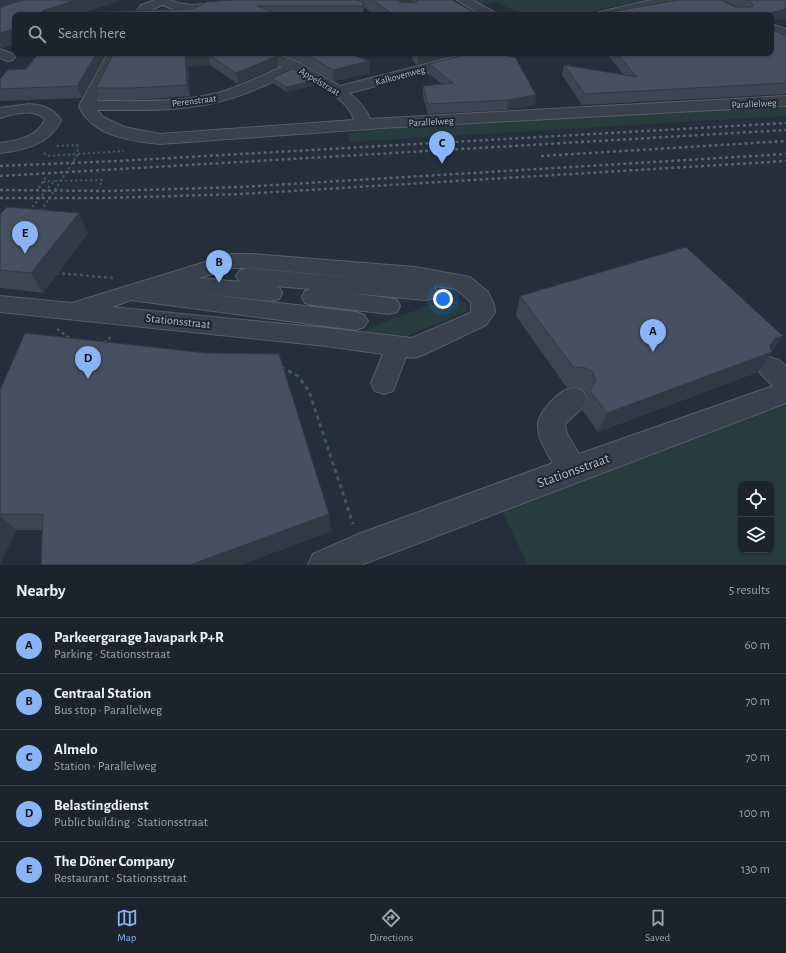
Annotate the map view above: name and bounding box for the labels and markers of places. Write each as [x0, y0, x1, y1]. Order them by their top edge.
pin: C [429, 131, 455, 164]
pin: E [12, 221, 38, 254]
pin: B [206, 250, 232, 283]
pin: A [640, 319, 666, 352]
pin: D [75, 346, 101, 379]

